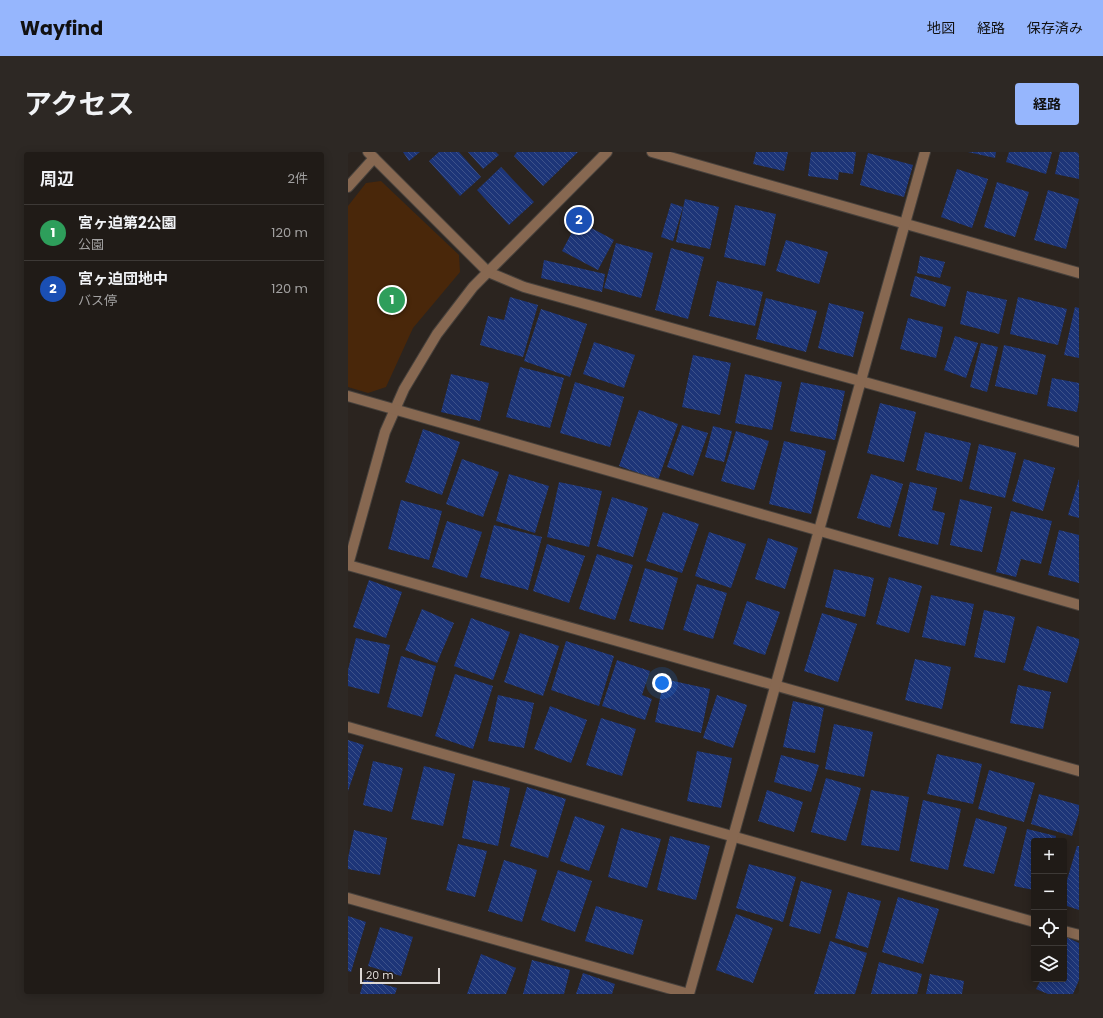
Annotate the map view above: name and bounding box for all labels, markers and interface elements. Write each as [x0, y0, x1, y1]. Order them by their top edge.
text: Wayfind [20, 15, 103, 42]
text: 地図 [927, 18, 955, 38]
text: 経路 [977, 18, 1005, 38]
text: 保存済み [1027, 18, 1083, 38]
button: 経路 [1015, 83, 1079, 125]
text: アクセス [24, 85, 135, 124]
text: 周辺 [40, 167, 74, 191]
text: 2件 [288, 169, 308, 188]
pin: 2 [566, 205, 592, 235]
text: 宮ヶ迫第2公園 [78, 212, 177, 233]
text: 1 [51, 223, 55, 242]
text: 120 m [271, 223, 308, 242]
text: 公園 [78, 235, 104, 254]
text: 宮ヶ迫団地中 [78, 268, 168, 289]
text: 2 [49, 279, 57, 298]
text: 120 m [271, 279, 308, 298]
pin: 1 [379, 285, 405, 315]
text: バス停 [78, 291, 117, 310]
your location [652, 673, 672, 693]
map controls [1031, 838, 1067, 982]
button: + [1031, 838, 1067, 874]
button: − [1031, 874, 1067, 910]
button: locate [1031, 910, 1067, 946]
button: layers [1031, 946, 1067, 982]
scale bar [360, 966, 440, 985]
text: 20 m [366, 967, 394, 983]

